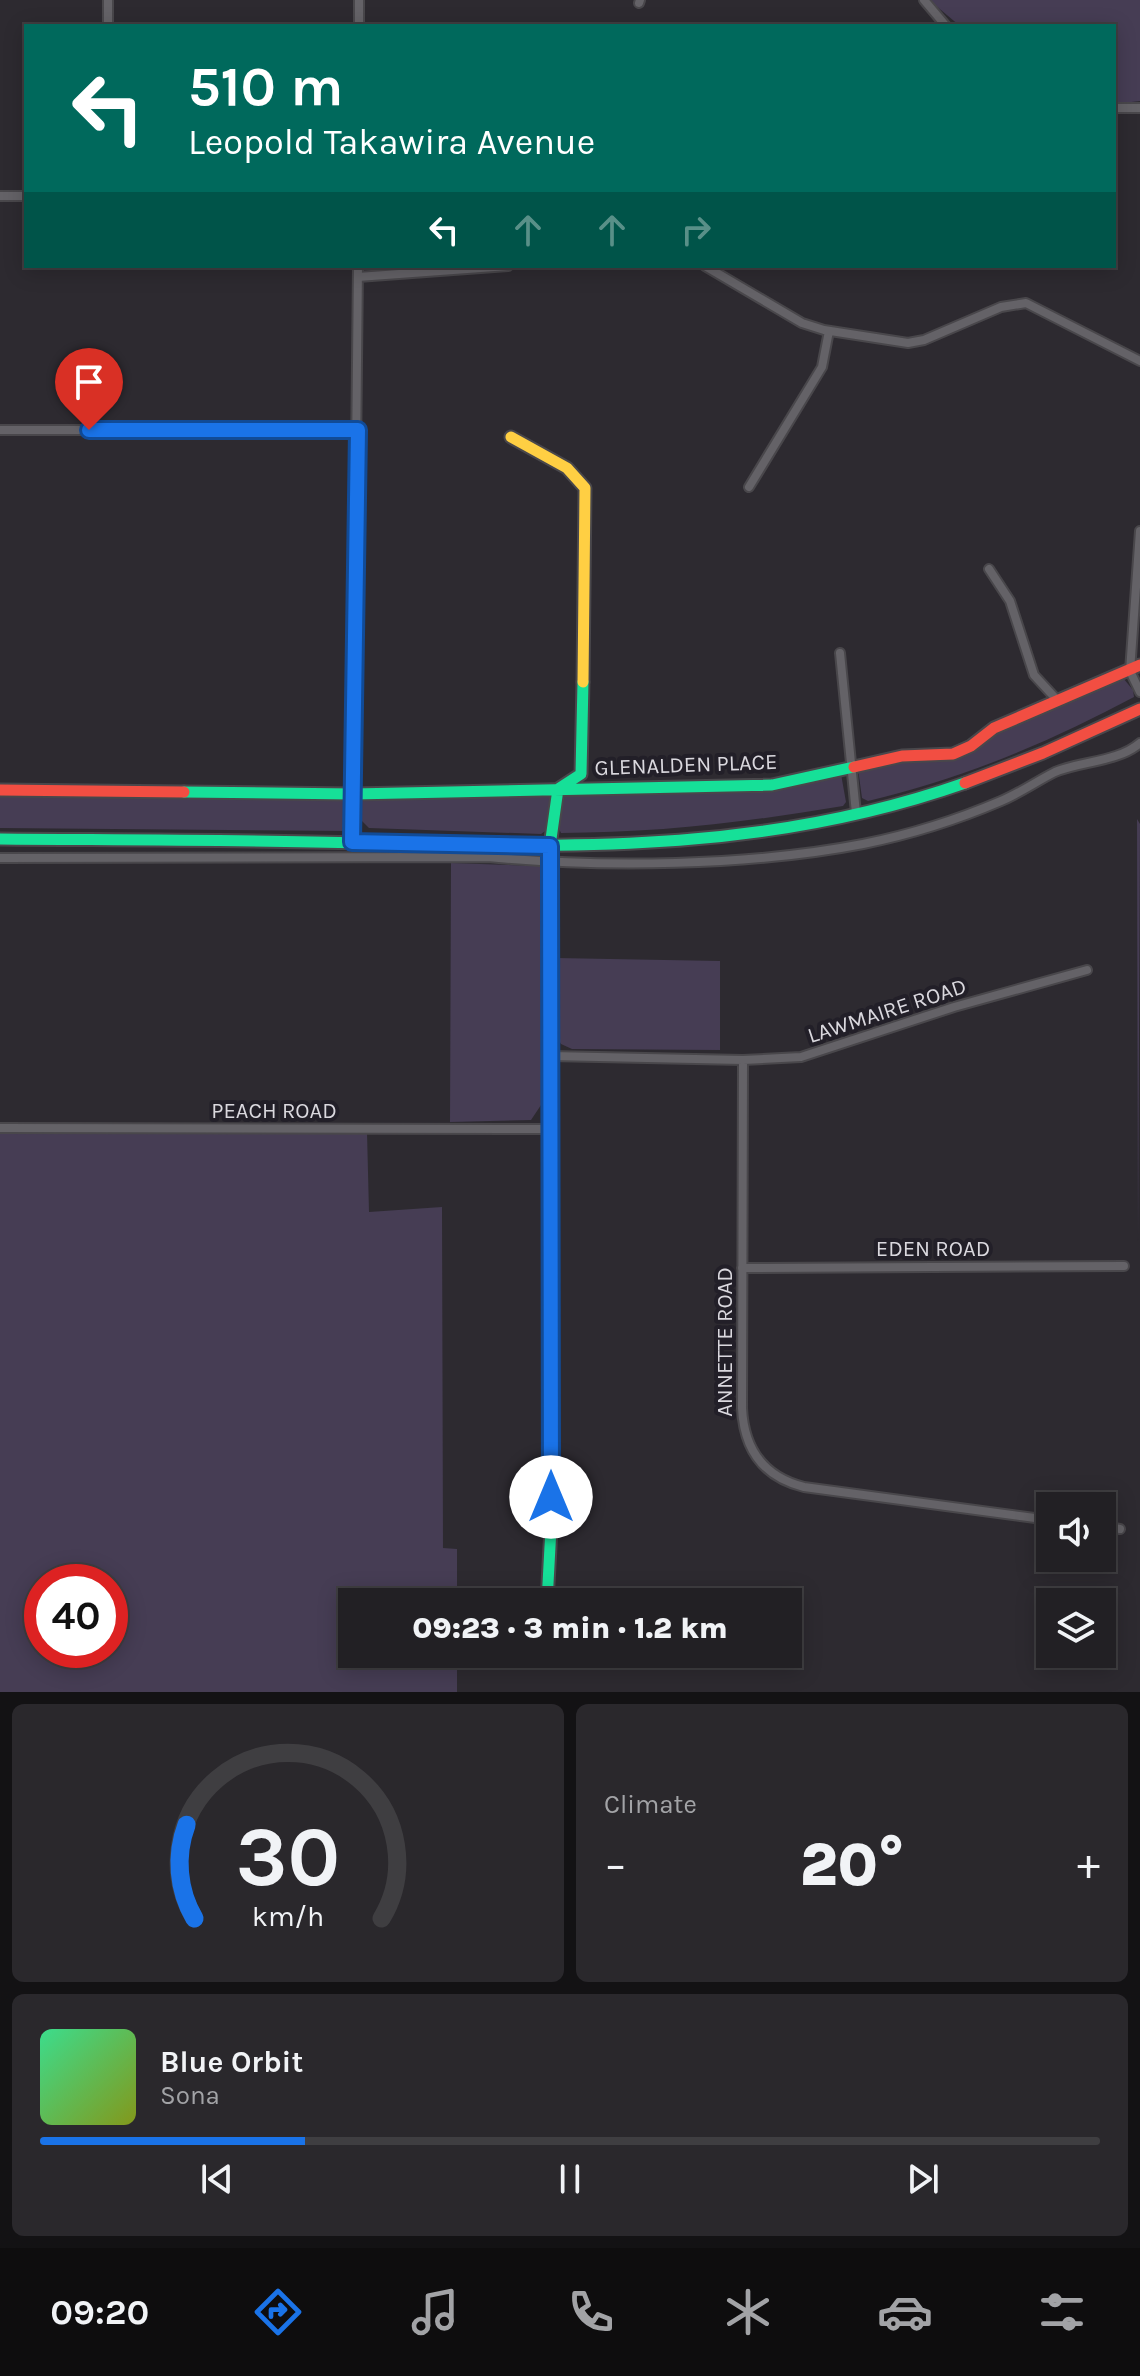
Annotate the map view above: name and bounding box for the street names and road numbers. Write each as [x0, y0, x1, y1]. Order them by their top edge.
street label: GLENALDEN PLACE [594, 749, 778, 781]
street label: LAWMAIRE ROAD [804, 973, 970, 1049]
street label: PEACH ROAD [211, 1098, 337, 1124]
street label: EDEN ROAD [876, 1236, 990, 1262]
street label: ANNETTE ROAD [712, 1267, 738, 1417]

